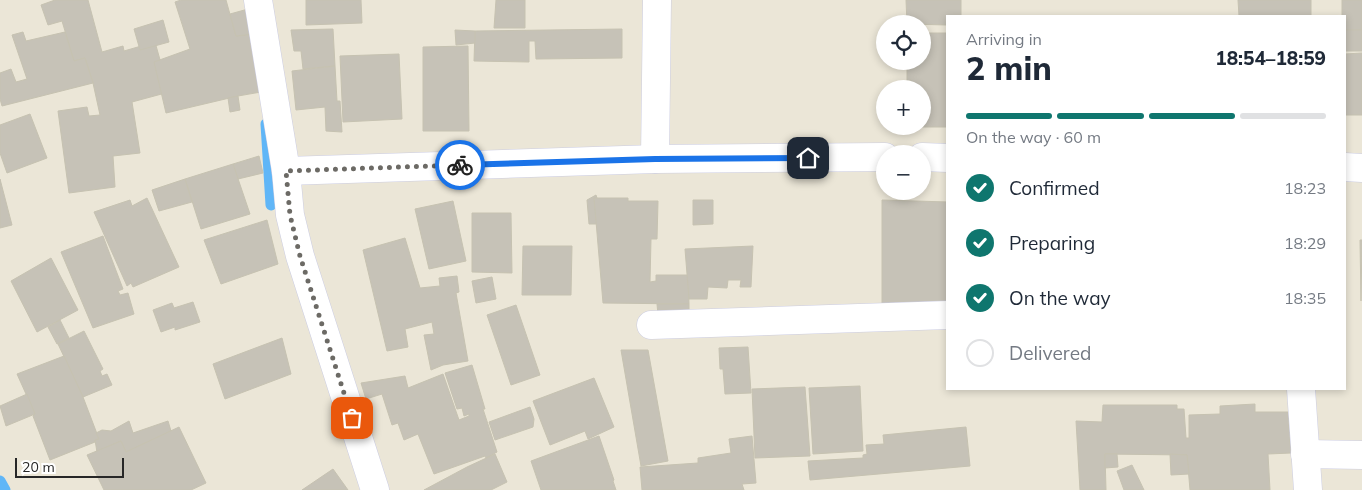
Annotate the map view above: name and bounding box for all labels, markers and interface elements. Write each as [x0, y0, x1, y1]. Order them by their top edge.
map controls [876, 15, 931, 200]
button: locate [876, 15, 931, 70]
text: Arriving in [966, 29, 1042, 49]
text: 18:54–18:59 [1215, 46, 1326, 70]
text: 2 min [966, 48, 1052, 88]
button: + [876, 80, 931, 135]
text: On the way · 60 m [966, 127, 1101, 147]
pin [787, 137, 829, 179]
courier [435, 140, 485, 190]
icon: home [794, 144, 822, 172]
button: − [876, 145, 931, 200]
icon: bike [446, 151, 474, 179]
icon: check [966, 174, 994, 202]
text: Confirmed [1009, 176, 1100, 200]
text: 18:23 [1284, 178, 1326, 198]
icon: check [966, 229, 994, 257]
text: Preparing [1009, 231, 1095, 255]
text: 18:29 [1284, 233, 1326, 253]
icon: check [966, 284, 994, 312]
text: On the way [1009, 286, 1111, 310]
text: 18:35 [1284, 288, 1326, 308]
text: Delivered [1009, 341, 1091, 365]
pin [331, 397, 373, 439]
icon: bag [338, 404, 366, 432]
scale bar [15, 455, 124, 478]
text: 20 m [22, 458, 55, 476]

